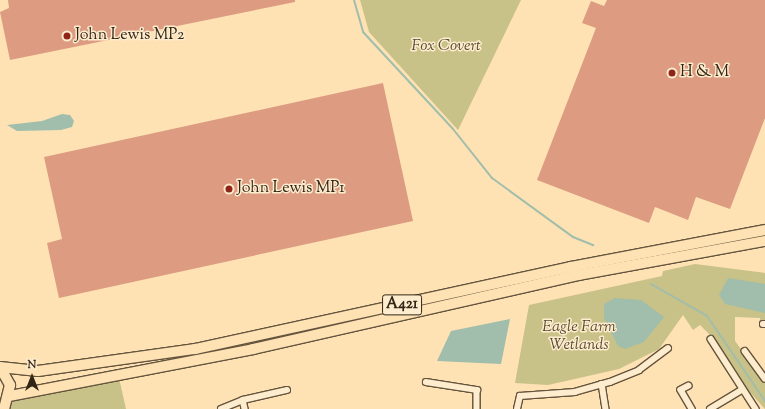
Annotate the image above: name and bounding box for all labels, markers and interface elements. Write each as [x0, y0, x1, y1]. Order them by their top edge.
place label: John Lewis MP2 [75, 26, 184, 46]
marker: John Lewis MP2 [62, 31, 72, 41]
park label: Fox Covert [411, 37, 481, 57]
place label: H & M [680, 63, 729, 83]
marker: H & M [667, 68, 677, 78]
place label: John Lewis MP1 [237, 179, 345, 199]
marker: John Lewis MP1 [224, 184, 234, 194]
road number: A421 [382, 292, 422, 318]
park label: Eagle Farm Wetlands [542, 318, 616, 356]
north arrow [12, 357, 52, 397]
text: N [28, 357, 36, 373]

